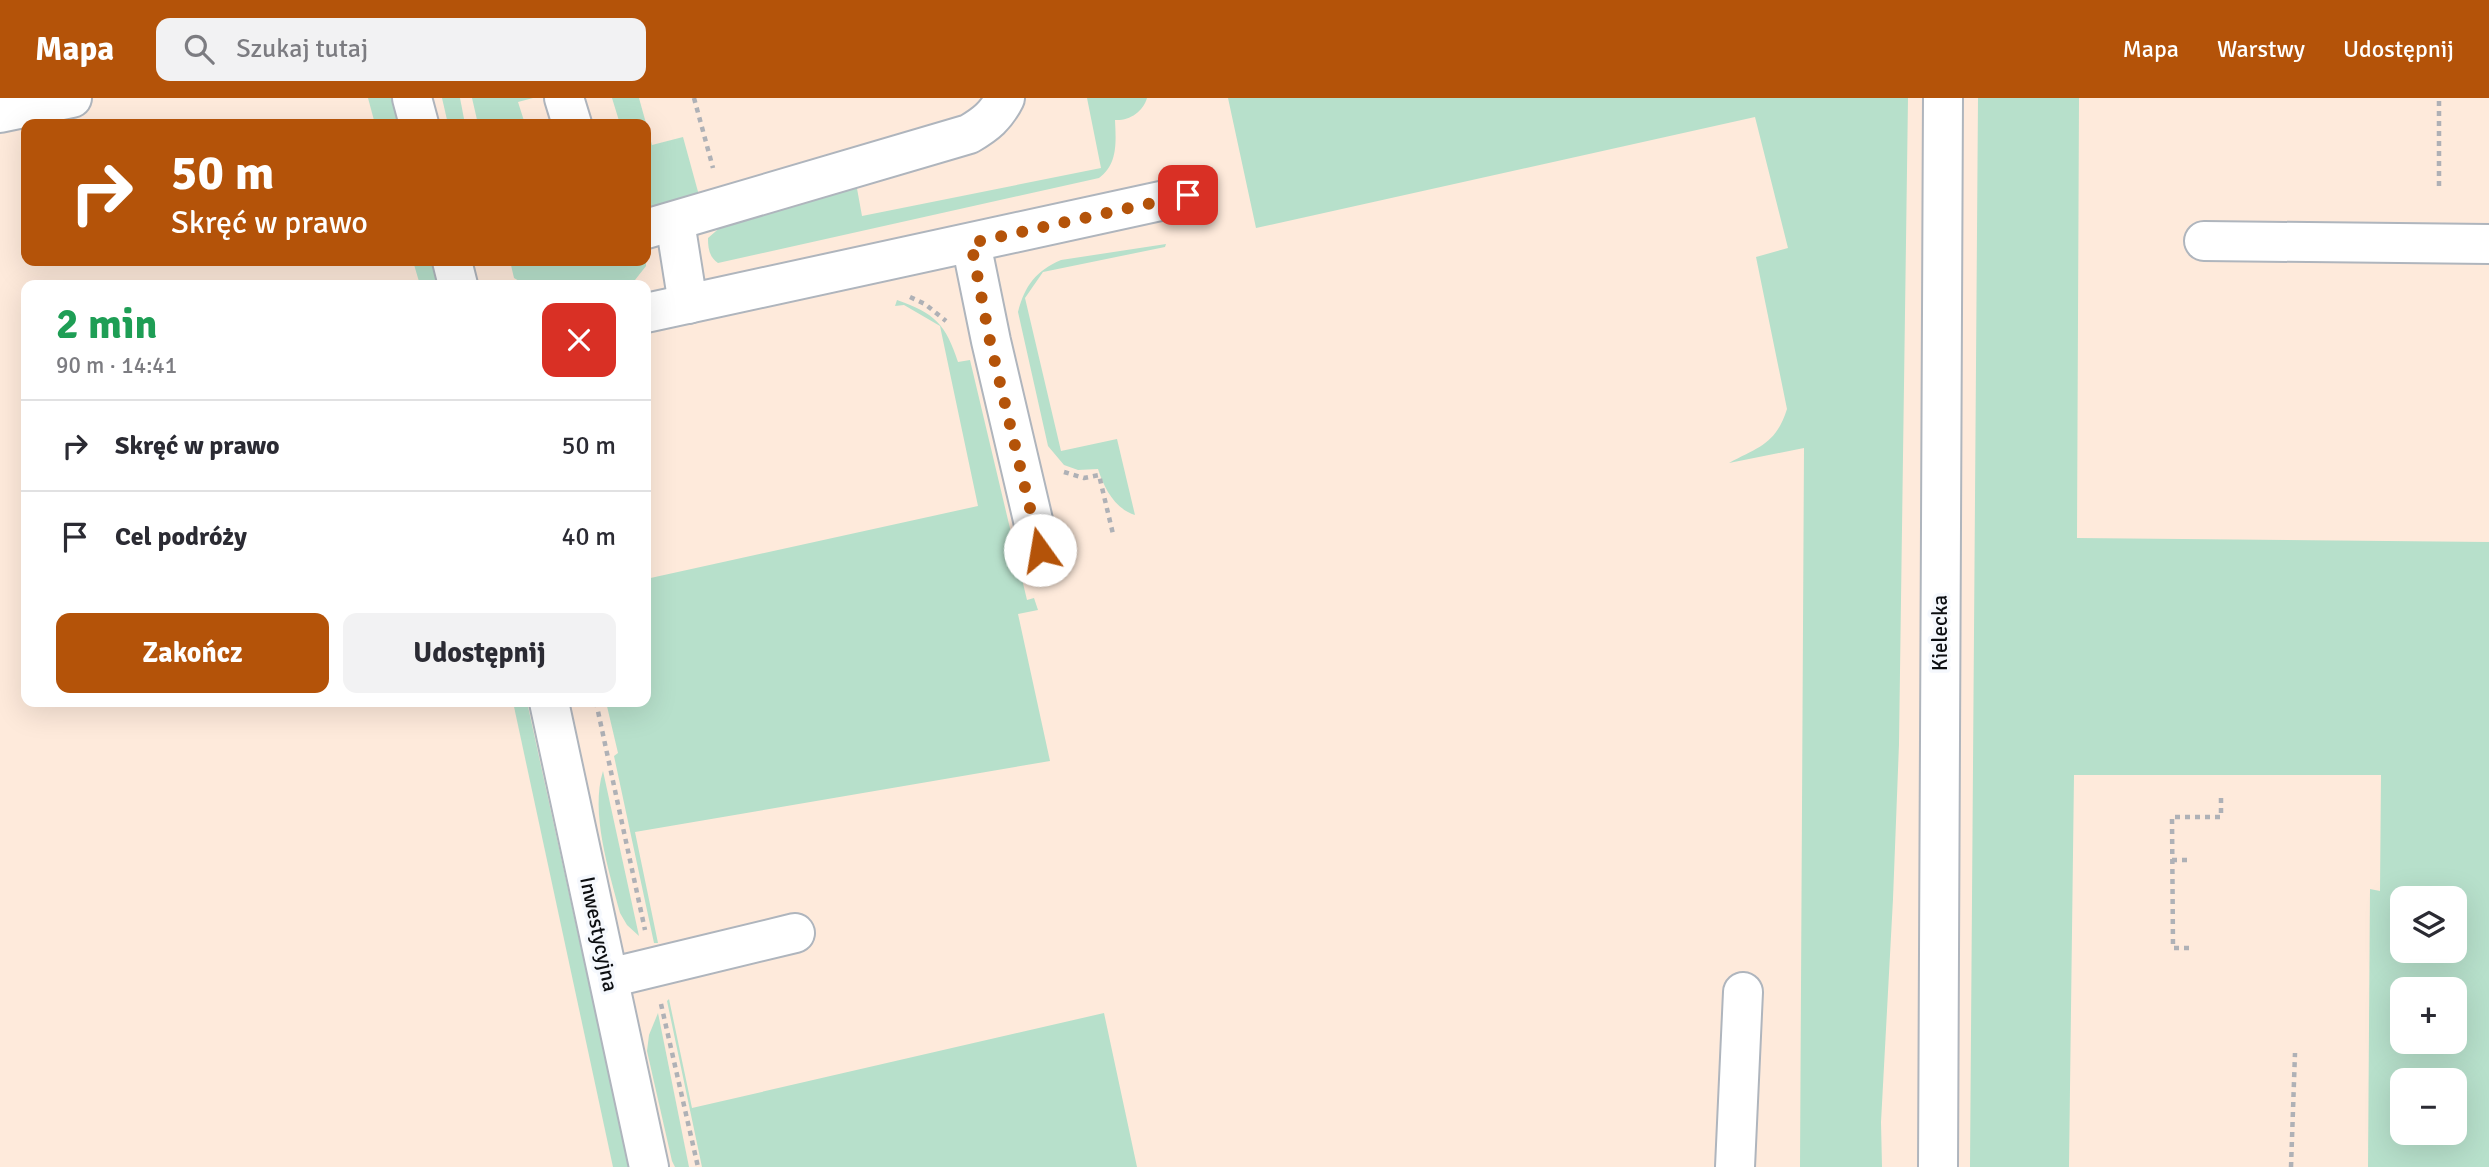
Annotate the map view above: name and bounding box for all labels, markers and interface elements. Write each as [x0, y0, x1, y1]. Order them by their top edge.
search box [156, 18, 646, 81]
text: Mapa [35, 29, 114, 70]
icon: search [180, 30, 218, 68]
text: Szukaj tutaj [236, 33, 368, 65]
text: Mapa [2122, 34, 2179, 64]
text: Warstwy [2217, 34, 2305, 64]
text: Udostępnij [2343, 34, 2454, 64]
text: 50 m [171, 143, 274, 203]
icon: right [56, 147, 147, 238]
pin [1158, 165, 1218, 225]
icon: arrive [1169, 176, 1207, 214]
text: Skręć w prawo [171, 203, 368, 242]
text: 2 min [56, 299, 157, 350]
button: close [542, 303, 616, 377]
text: 90 m · 14:41 [56, 351, 177, 380]
icon: right [56, 427, 94, 465]
text: Skręć w prawo [115, 430, 280, 462]
text: 50 m [561, 430, 616, 462]
position arrow [1003, 513, 1077, 587]
icon: arrive [56, 518, 94, 556]
text: Cel podróży [115, 521, 247, 553]
text: 40 m [561, 521, 616, 553]
street label: Kielecka [1927, 595, 1953, 671]
button: Zakończ [56, 613, 329, 693]
button: Udostępnij [343, 613, 616, 693]
street label: Inwestycyjna [574, 874, 624, 994]
map controls [2390, 886, 2467, 1145]
button: layers [2390, 886, 2467, 963]
button: + [2390, 977, 2467, 1054]
button: − [2390, 1068, 2467, 1145]

